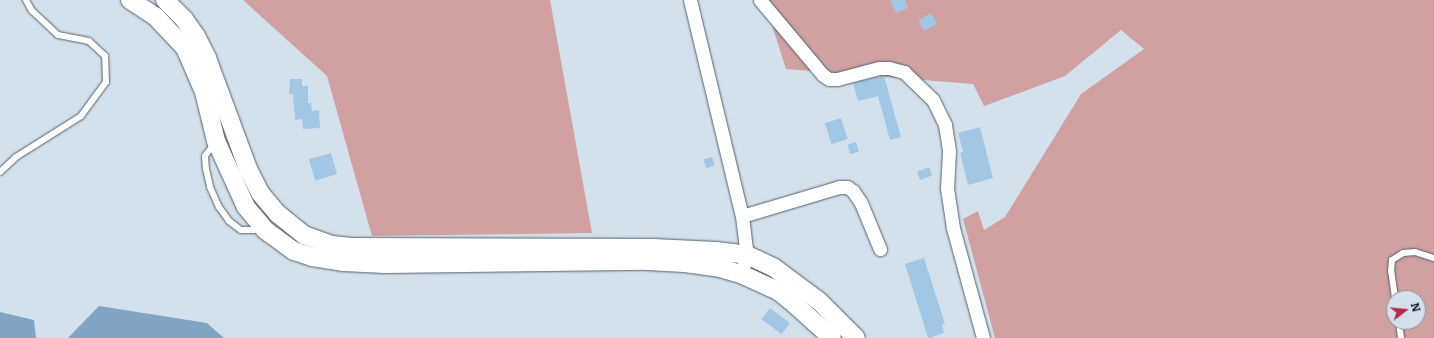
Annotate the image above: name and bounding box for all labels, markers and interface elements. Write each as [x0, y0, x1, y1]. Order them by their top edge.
north arrow [1386, 290, 1426, 330]
text: N [1408, 300, 1426, 314]

